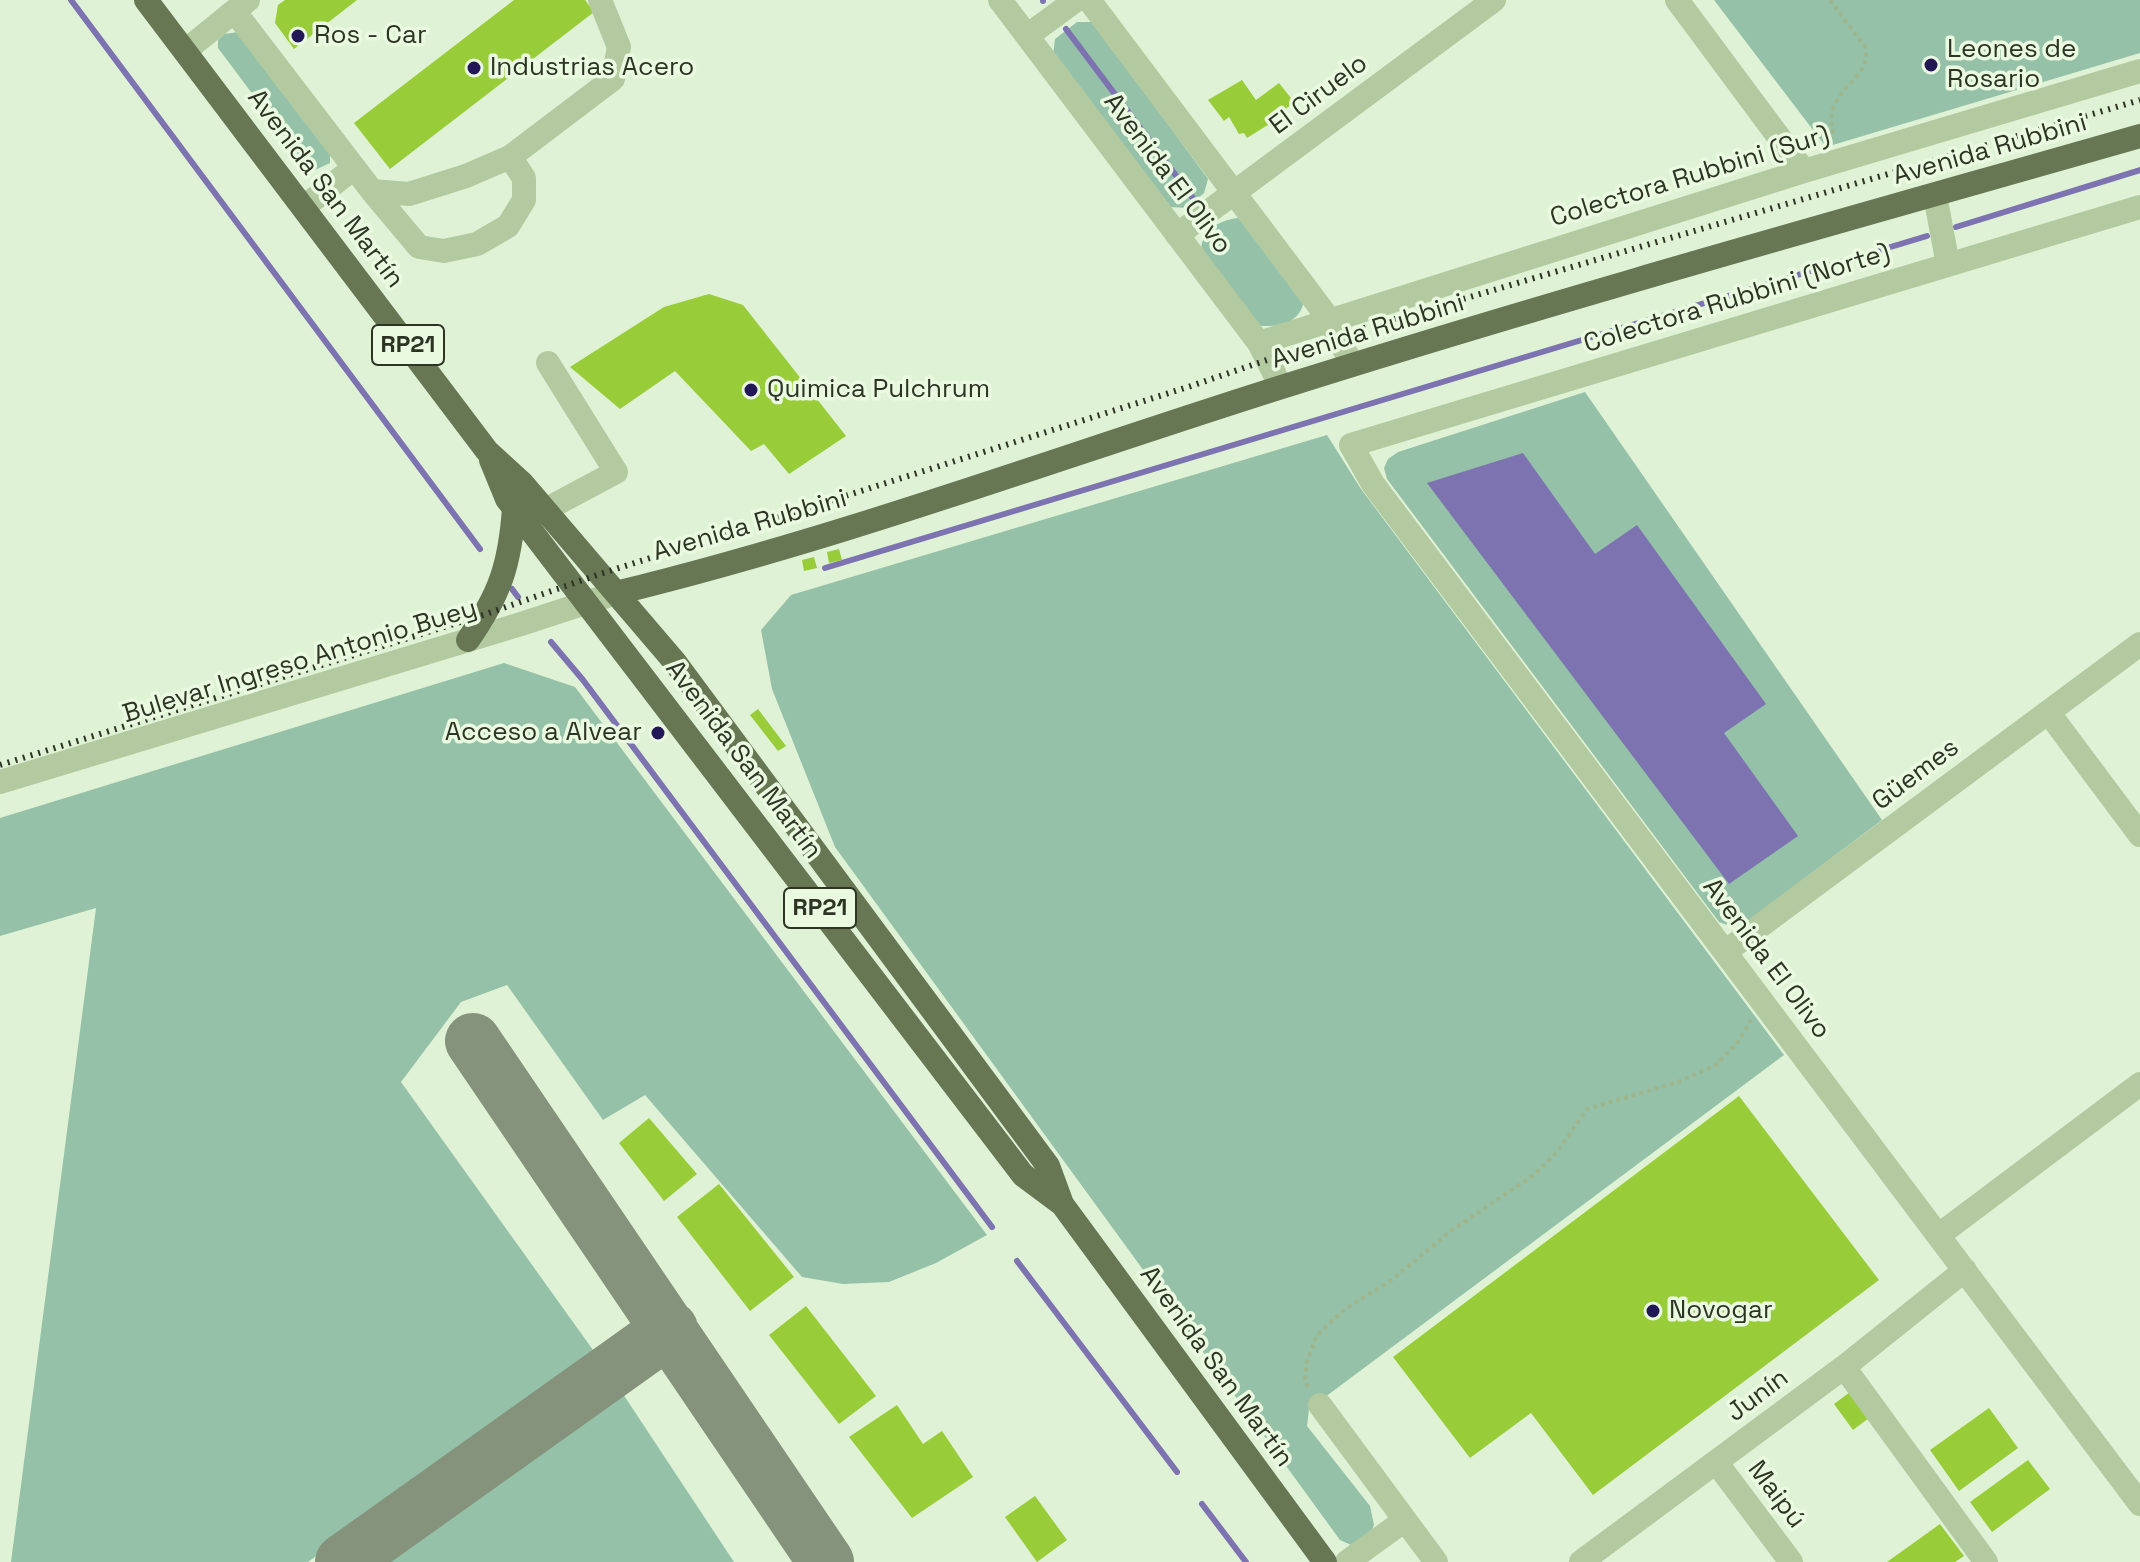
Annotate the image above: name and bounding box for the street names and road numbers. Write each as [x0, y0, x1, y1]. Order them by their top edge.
street label: El Ciruelo [1264, 48, 1374, 142]
street label: Avenida San Martín [240, 84, 410, 294]
street label: Avenida El Olivo [1097, 88, 1237, 260]
street label: Avenida Rubbini [1890, 107, 2090, 193]
street label: Colectora Rubbini (Sur) [1547, 120, 1833, 234]
street label: Colectora Rubbini (Norte) [1580, 238, 1894, 360]
street label: Avenida Rubbini [1268, 288, 1468, 376]
road number: RP21 [372, 325, 444, 365]
street label: Avenida Rubbini [650, 483, 850, 569]
street label: Bulevar Ingreso Antonio Buey [119, 593, 481, 731]
street label: Avenida San Martín [658, 655, 828, 865]
street label: Güemes [1867, 732, 1965, 818]
street label: Avenida El Olivo [1696, 873, 1836, 1045]
road number: RP21 [784, 888, 856, 928]
street label: Avenida San Martín [1133, 1261, 1299, 1473]
street label: Junín [1721, 1363, 1795, 1429]
street label: Maipú [1741, 1455, 1811, 1535]

